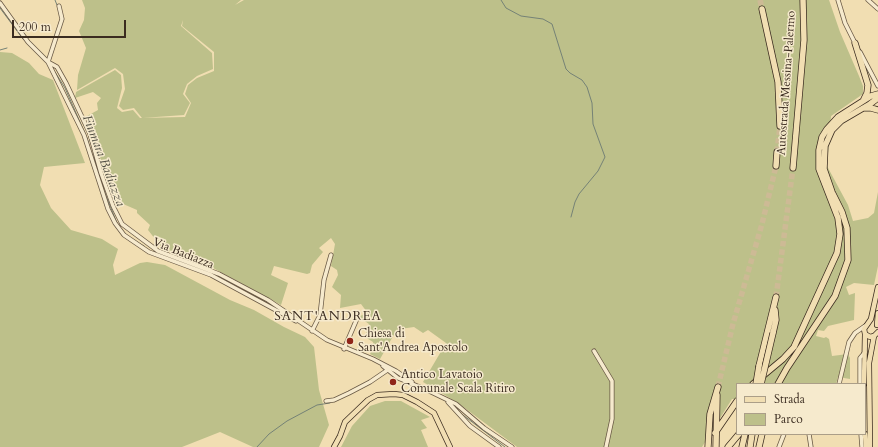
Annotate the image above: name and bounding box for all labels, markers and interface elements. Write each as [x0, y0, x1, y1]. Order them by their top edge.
street label: Autostrada Messina-Palermo [775, 10, 799, 156]
scale bar [14, 12, 128, 38]
text: 200 m [19, 19, 51, 35]
water label: Fiumara Badiazza [78, 113, 128, 209]
street label: Via Badiazza [150, 235, 216, 273]
district label: SANT'ANDREA [274, 309, 382, 325]
place label: Chiesa di Sant'Andrea Apostolo [358, 327, 468, 355]
marker: Chiesa di Sant'Andrea Apostolo [345, 336, 355, 346]
place label: Antico Lavatoio Comunale Scala Ritiro [401, 368, 515, 396]
marker: Antico Lavatoio Comunale Scala Ritiro [388, 377, 398, 387]
legend [736, 383, 866, 435]
text: Strada [774, 391, 805, 407]
text: Parco [774, 411, 803, 427]

